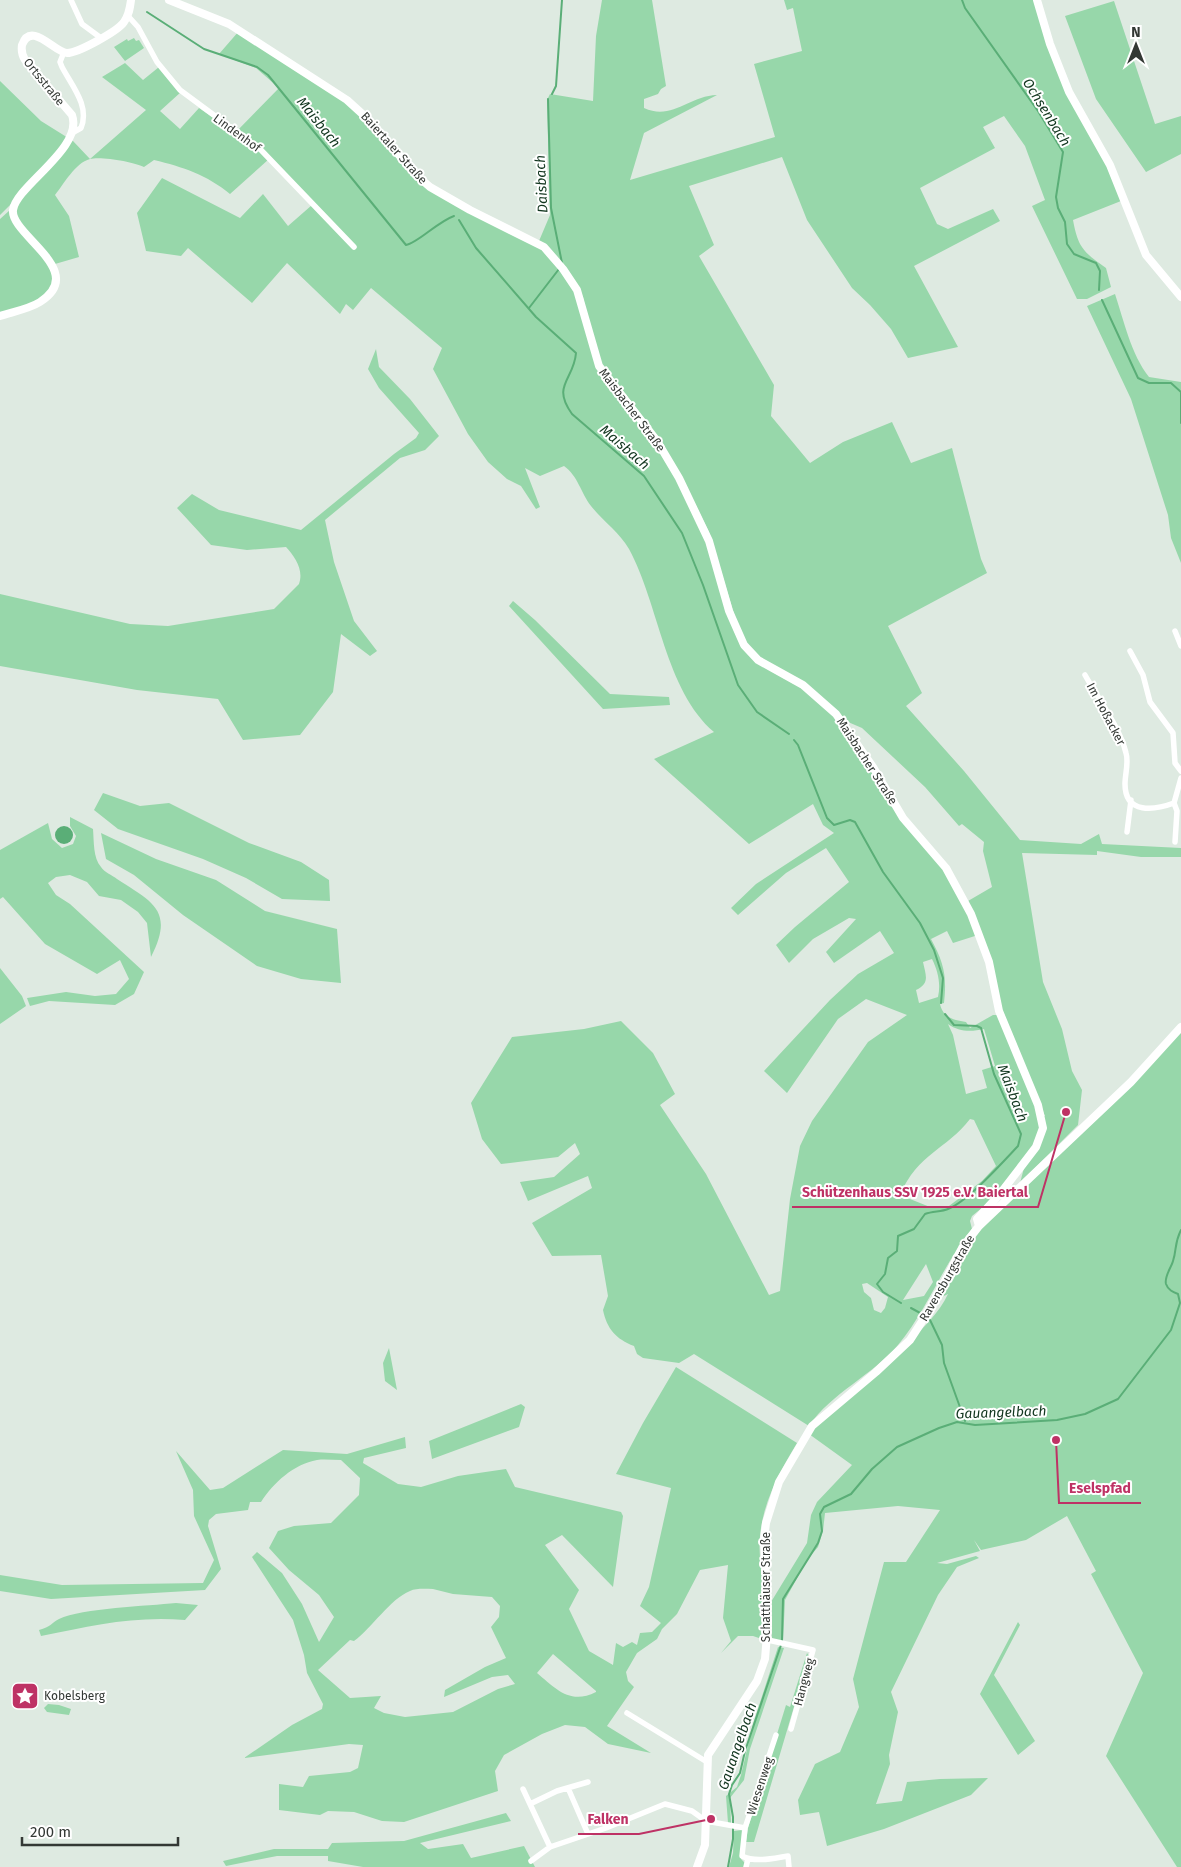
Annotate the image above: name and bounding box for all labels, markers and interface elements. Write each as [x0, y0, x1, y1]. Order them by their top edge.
north arrow [1111, 20, 1161, 70]
text: N [1131, 24, 1141, 41]
street label: Ortsstraße [21, 55, 67, 109]
water label: Ochsenbach [1019, 75, 1074, 149]
water label: Maisbach [293, 94, 344, 151]
street label: Baiertaler Straße [358, 109, 430, 187]
street label: Lindenhof [211, 111, 264, 155]
water label: Daisbach [531, 155, 552, 213]
street label: Maisbacher Straße [596, 365, 668, 455]
water label: Maisbach [597, 421, 653, 473]
street label: Im Hoßacker [1084, 680, 1128, 748]
street label: Maisbacher Straße [834, 715, 900, 807]
water label: Maisbach [994, 1062, 1031, 1124]
callout: Schützenhaus SSV 1925 e.V. Baiertal [792, 1178, 1038, 1207]
text: Schützenhaus SSV 1925 e.V. Baiertal [802, 1184, 1029, 1201]
street label: Ravensburgstraße [917, 1232, 977, 1324]
water label: Gauangelbach [955, 1402, 1047, 1423]
callout: Eselspfad [1059, 1474, 1141, 1503]
text: Eselspfad [1069, 1480, 1131, 1497]
street label: Schatthäuser Straße [759, 1532, 773, 1642]
street label: Hangweg [791, 1656, 817, 1708]
place icon: Kobelsberg [10, 1681, 40, 1711]
place label: Kobelsberg [44, 1689, 106, 1703]
water label: Gauangelbach [715, 1700, 760, 1792]
street label: Wiesenweg [744, 1754, 776, 1817]
callout: Falken [578, 1805, 639, 1834]
text: Falken [587, 1811, 629, 1828]
scale bar [22, 1814, 179, 1846]
text: 200 m [30, 1823, 71, 1841]

